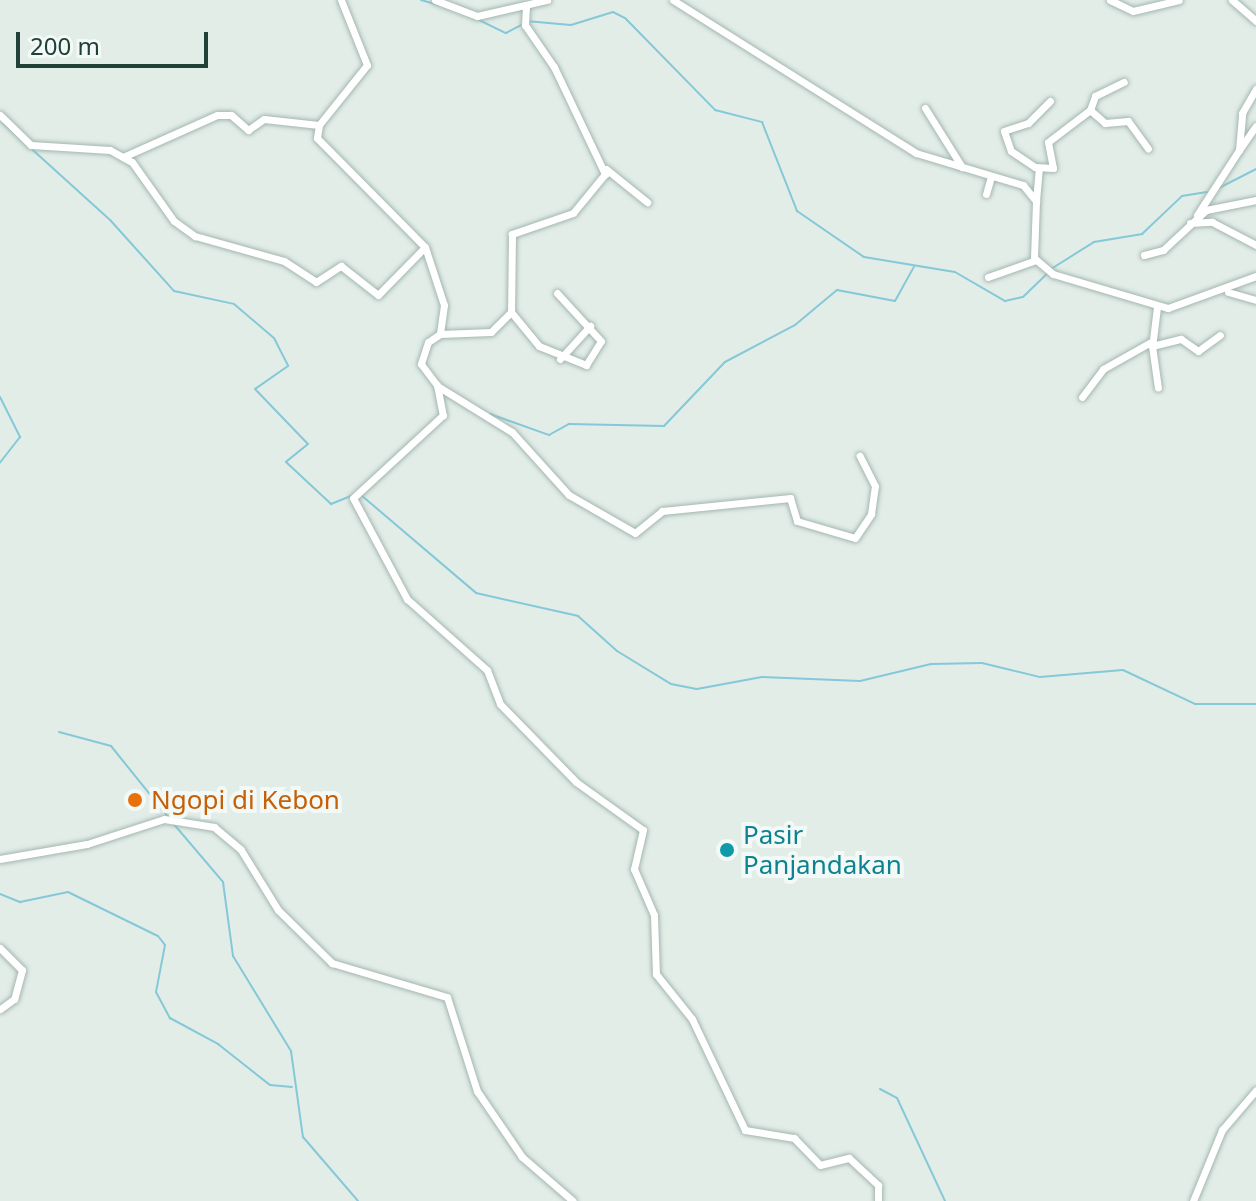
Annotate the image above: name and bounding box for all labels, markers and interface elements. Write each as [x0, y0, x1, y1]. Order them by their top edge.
scale bar [20, 16, 212, 66]
text: 200 m [30, 29, 100, 62]
place label: Ngopi di Kebon [151, 784, 340, 816]
marker: Ngopi di Kebon [126, 791, 144, 809]
place label: Pasir Panjandakan [743, 819, 902, 880]
marker: Pasir Panjandakan [718, 841, 736, 859]

